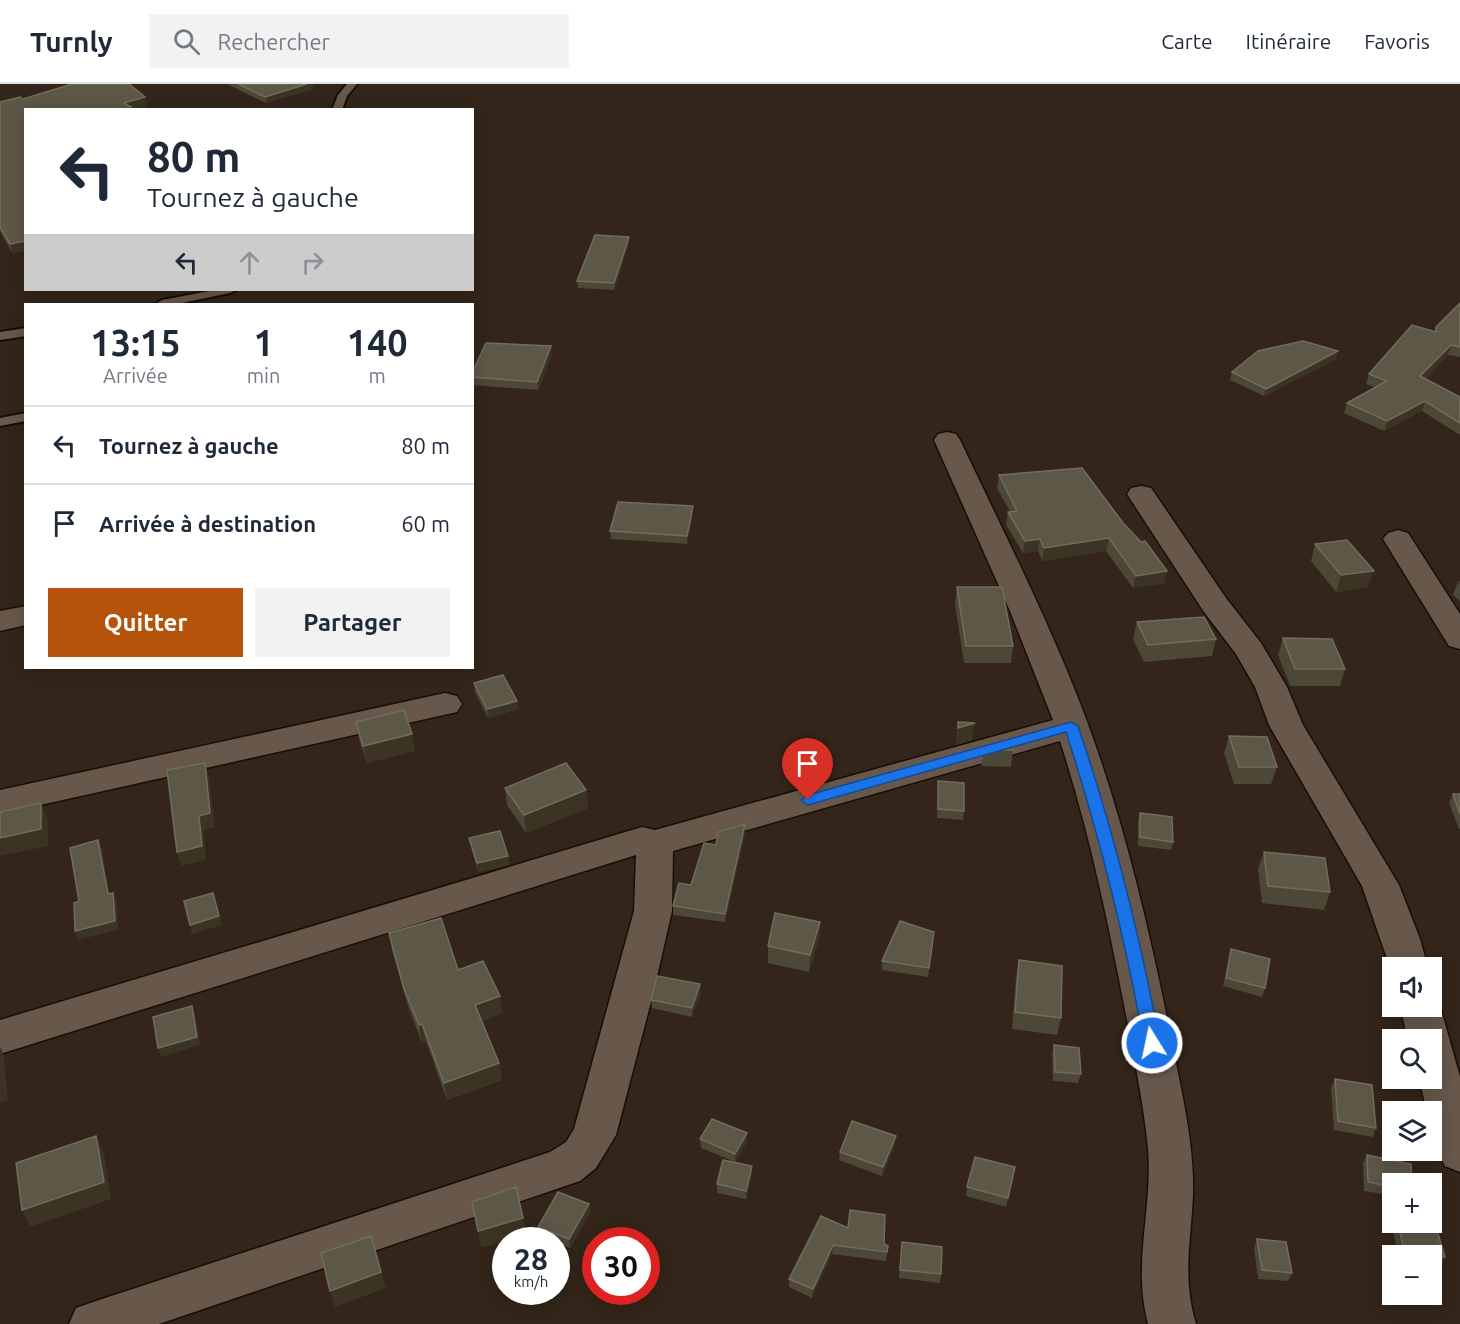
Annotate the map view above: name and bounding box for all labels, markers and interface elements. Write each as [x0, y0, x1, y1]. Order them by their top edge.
search box [149, 14, 569, 68]
icon: search [170, 25, 203, 58]
text: Turnly [30, 26, 113, 57]
text: Rechercher [218, 29, 330, 54]
text: Carte [1161, 29, 1213, 53]
text: Itinéraire [1246, 29, 1331, 53]
text: Favoris [1364, 29, 1430, 53]
icon: left [48, 132, 126, 210]
text: 80 m [147, 133, 241, 180]
text: Tournez à gauche [147, 182, 359, 212]
icon: left [170, 246, 203, 279]
icon: ahead [233, 246, 266, 279]
icon: right [296, 246, 329, 279]
text: 13:15 [90, 322, 180, 363]
text: 1 [253, 322, 274, 363]
text: 140 [347, 322, 408, 363]
text: Arrivée [103, 364, 168, 387]
text: min [247, 364, 280, 387]
text: m [369, 364, 386, 387]
icon: left [48, 429, 81, 462]
text: Tournez à gauche [99, 433, 279, 458]
text: 80 m [401, 433, 450, 458]
icon: arrive [48, 507, 81, 540]
text: Arrivée à destination [99, 511, 316, 536]
text: 60 m [401, 511, 450, 536]
button: Quitter [48, 588, 243, 657]
button: Partager [255, 588, 450, 657]
pin [782, 738, 833, 800]
icon: arrive [791, 747, 824, 780]
map controls [1382, 957, 1442, 1305]
button: sound [1382, 957, 1442, 1017]
position arrow [1120, 1011, 1184, 1075]
button: search [1382, 1029, 1442, 1089]
button: layers [1382, 1101, 1442, 1161]
button: + [1382, 1173, 1442, 1233]
speed limit sign: 30 [582, 1227, 660, 1305]
text: 28 [514, 1242, 548, 1276]
button: − [1382, 1245, 1442, 1305]
text: km/h [514, 1273, 548, 1290]

